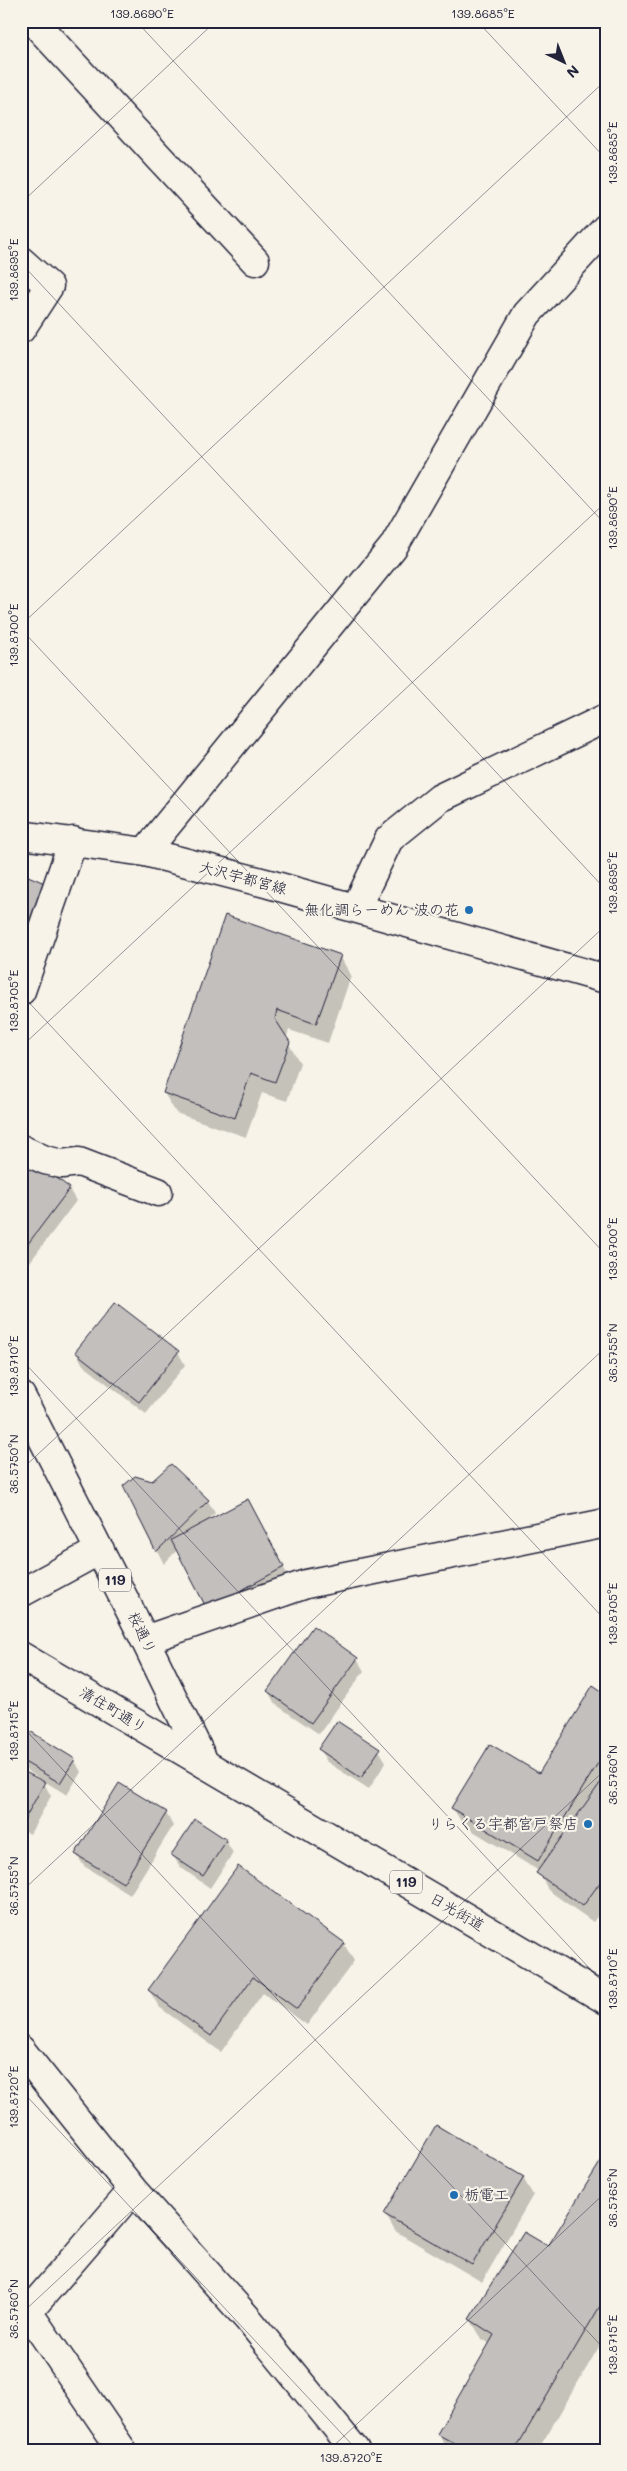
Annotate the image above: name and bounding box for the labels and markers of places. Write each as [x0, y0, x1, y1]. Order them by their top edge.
place label: 無化調らーめん 波の花 [304, 899, 459, 919]
marker: 無化調らーめん 波の花 [463, 904, 475, 916]
place label: りらくる宇都宮戸祭店 [428, 1813, 578, 1833]
marker: りらくる宇都宮戸祭店 [582, 1818, 594, 1830]
place label: 栃電工 [464, 2184, 509, 2204]
marker: 栃電工 [448, 2189, 460, 2201]

